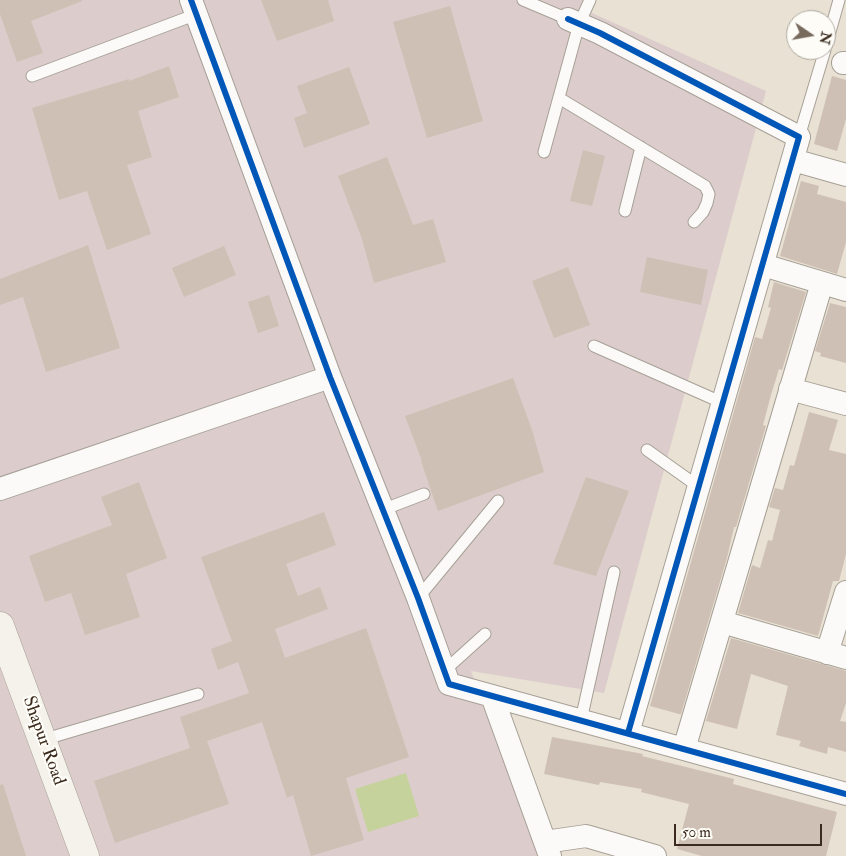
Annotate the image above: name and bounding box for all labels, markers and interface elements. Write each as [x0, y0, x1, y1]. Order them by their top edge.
north arrow [786, 10, 836, 60]
text: N [816, 30, 835, 46]
street label: Shapur Road [17, 693, 69, 789]
scale bar [676, 814, 824, 846]
text: 50 m [682, 823, 711, 842]

